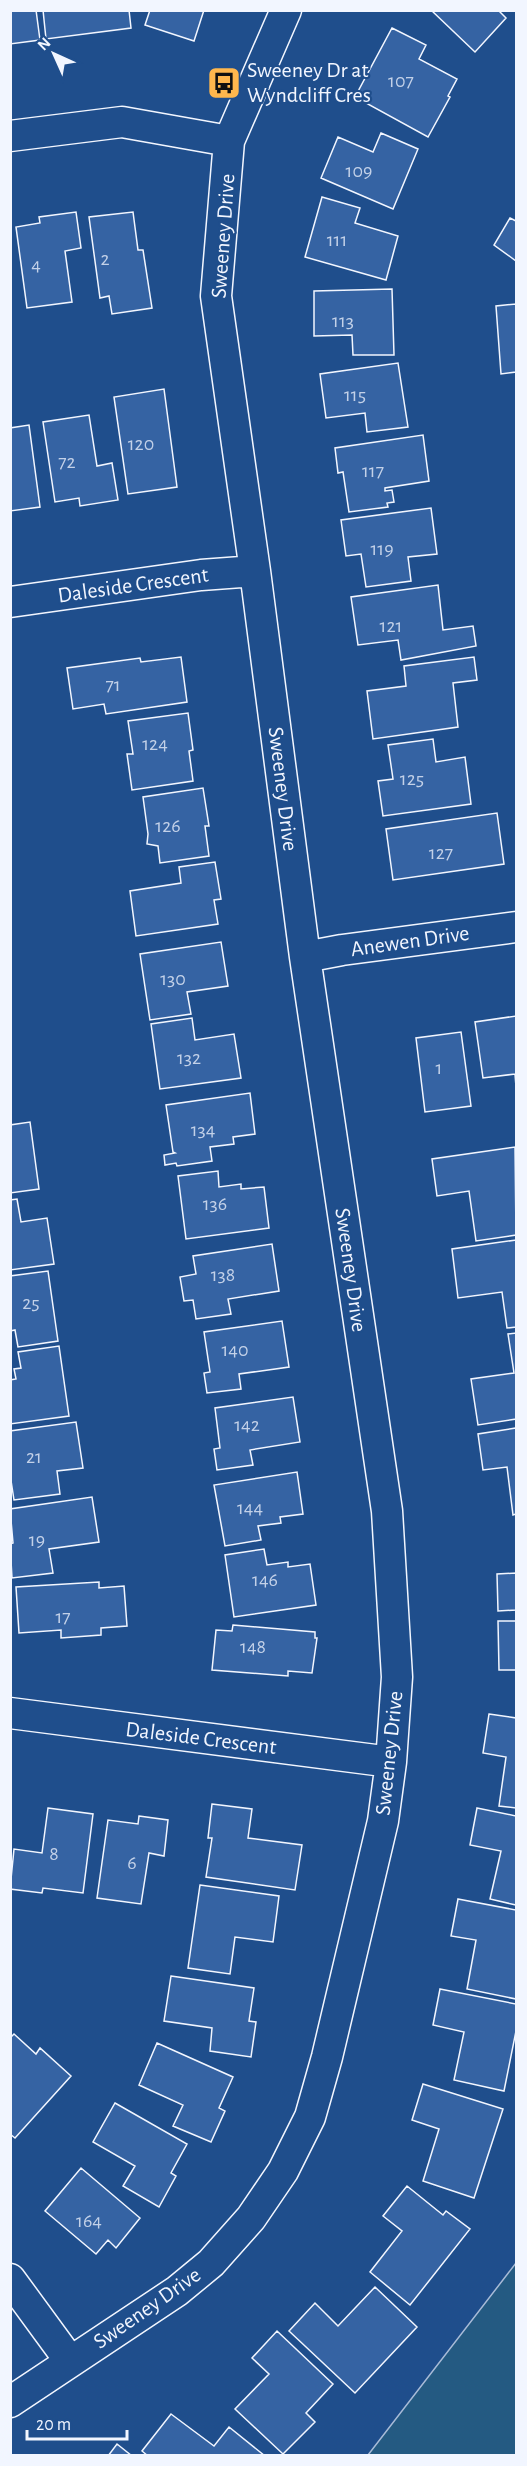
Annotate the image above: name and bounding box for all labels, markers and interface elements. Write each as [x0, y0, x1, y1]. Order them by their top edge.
north arrow [24, 24, 84, 84]
text: N [35, 35, 54, 54]
place label: Sweeney Dr at Wyndcliff Cres [247, 59, 371, 106]
bus stop icon: Sweeney Dr at Wyndcliff Cres [206, 65, 242, 101]
house number: 107 [388, 71, 414, 91]
house number: 109 [346, 161, 372, 181]
street label: Sweeney Drive [208, 173, 238, 299]
house number: 111 [327, 230, 347, 250]
house number: 2 [100, 249, 110, 269]
house number: 4 [31, 255, 41, 275]
house number: 113 [332, 311, 354, 331]
house number: 115 [344, 385, 366, 405]
house number: 120 [128, 434, 154, 454]
house number: 72 [58, 452, 76, 472]
house number: 117 [362, 461, 384, 481]
house number: 119 [370, 539, 394, 559]
street label: Daleside Crescent [56, 564, 210, 606]
house number: 121 [380, 616, 402, 636]
house number: 71 [105, 675, 121, 695]
street label: Sweeney Drive [264, 726, 302, 852]
house number: 124 [142, 734, 168, 754]
house number: 125 [400, 769, 424, 789]
house number: 126 [155, 816, 181, 836]
house number: 127 [429, 843, 453, 863]
street label: Anewen Drive [349, 922, 471, 960]
house number: 130 [160, 969, 186, 989]
house number: 132 [177, 1048, 201, 1068]
house number: 1 [436, 1058, 442, 1078]
house number: 134 [191, 1120, 215, 1140]
house number: 136 [203, 1194, 227, 1214]
street label: Sweeney Drive [331, 1207, 371, 1333]
house number: 138 [211, 1265, 235, 1285]
house number: 25 [22, 1293, 40, 1313]
house number: 140 [221, 1340, 249, 1360]
house number: 142 [234, 1415, 260, 1435]
house number: 21 [26, 1447, 42, 1467]
house number: 144 [237, 1498, 263, 1518]
house number: 19 [29, 1530, 45, 1550]
house number: 146 [252, 1570, 278, 1590]
house number: 17 [55, 1607, 71, 1627]
house number: 148 [240, 1637, 266, 1657]
street label: Sweeney Drive [372, 1690, 406, 1816]
street label: Daleside Crescent [124, 1718, 278, 1758]
house number: 8 [49, 1844, 59, 1864]
house number: 6 [127, 1853, 137, 1873]
house number: 164 [76, 2211, 102, 2231]
street label: Sweeney Drive [89, 2263, 205, 2353]
scale bar [27, 2403, 128, 2441]
text: 20 m [36, 2416, 71, 2434]

